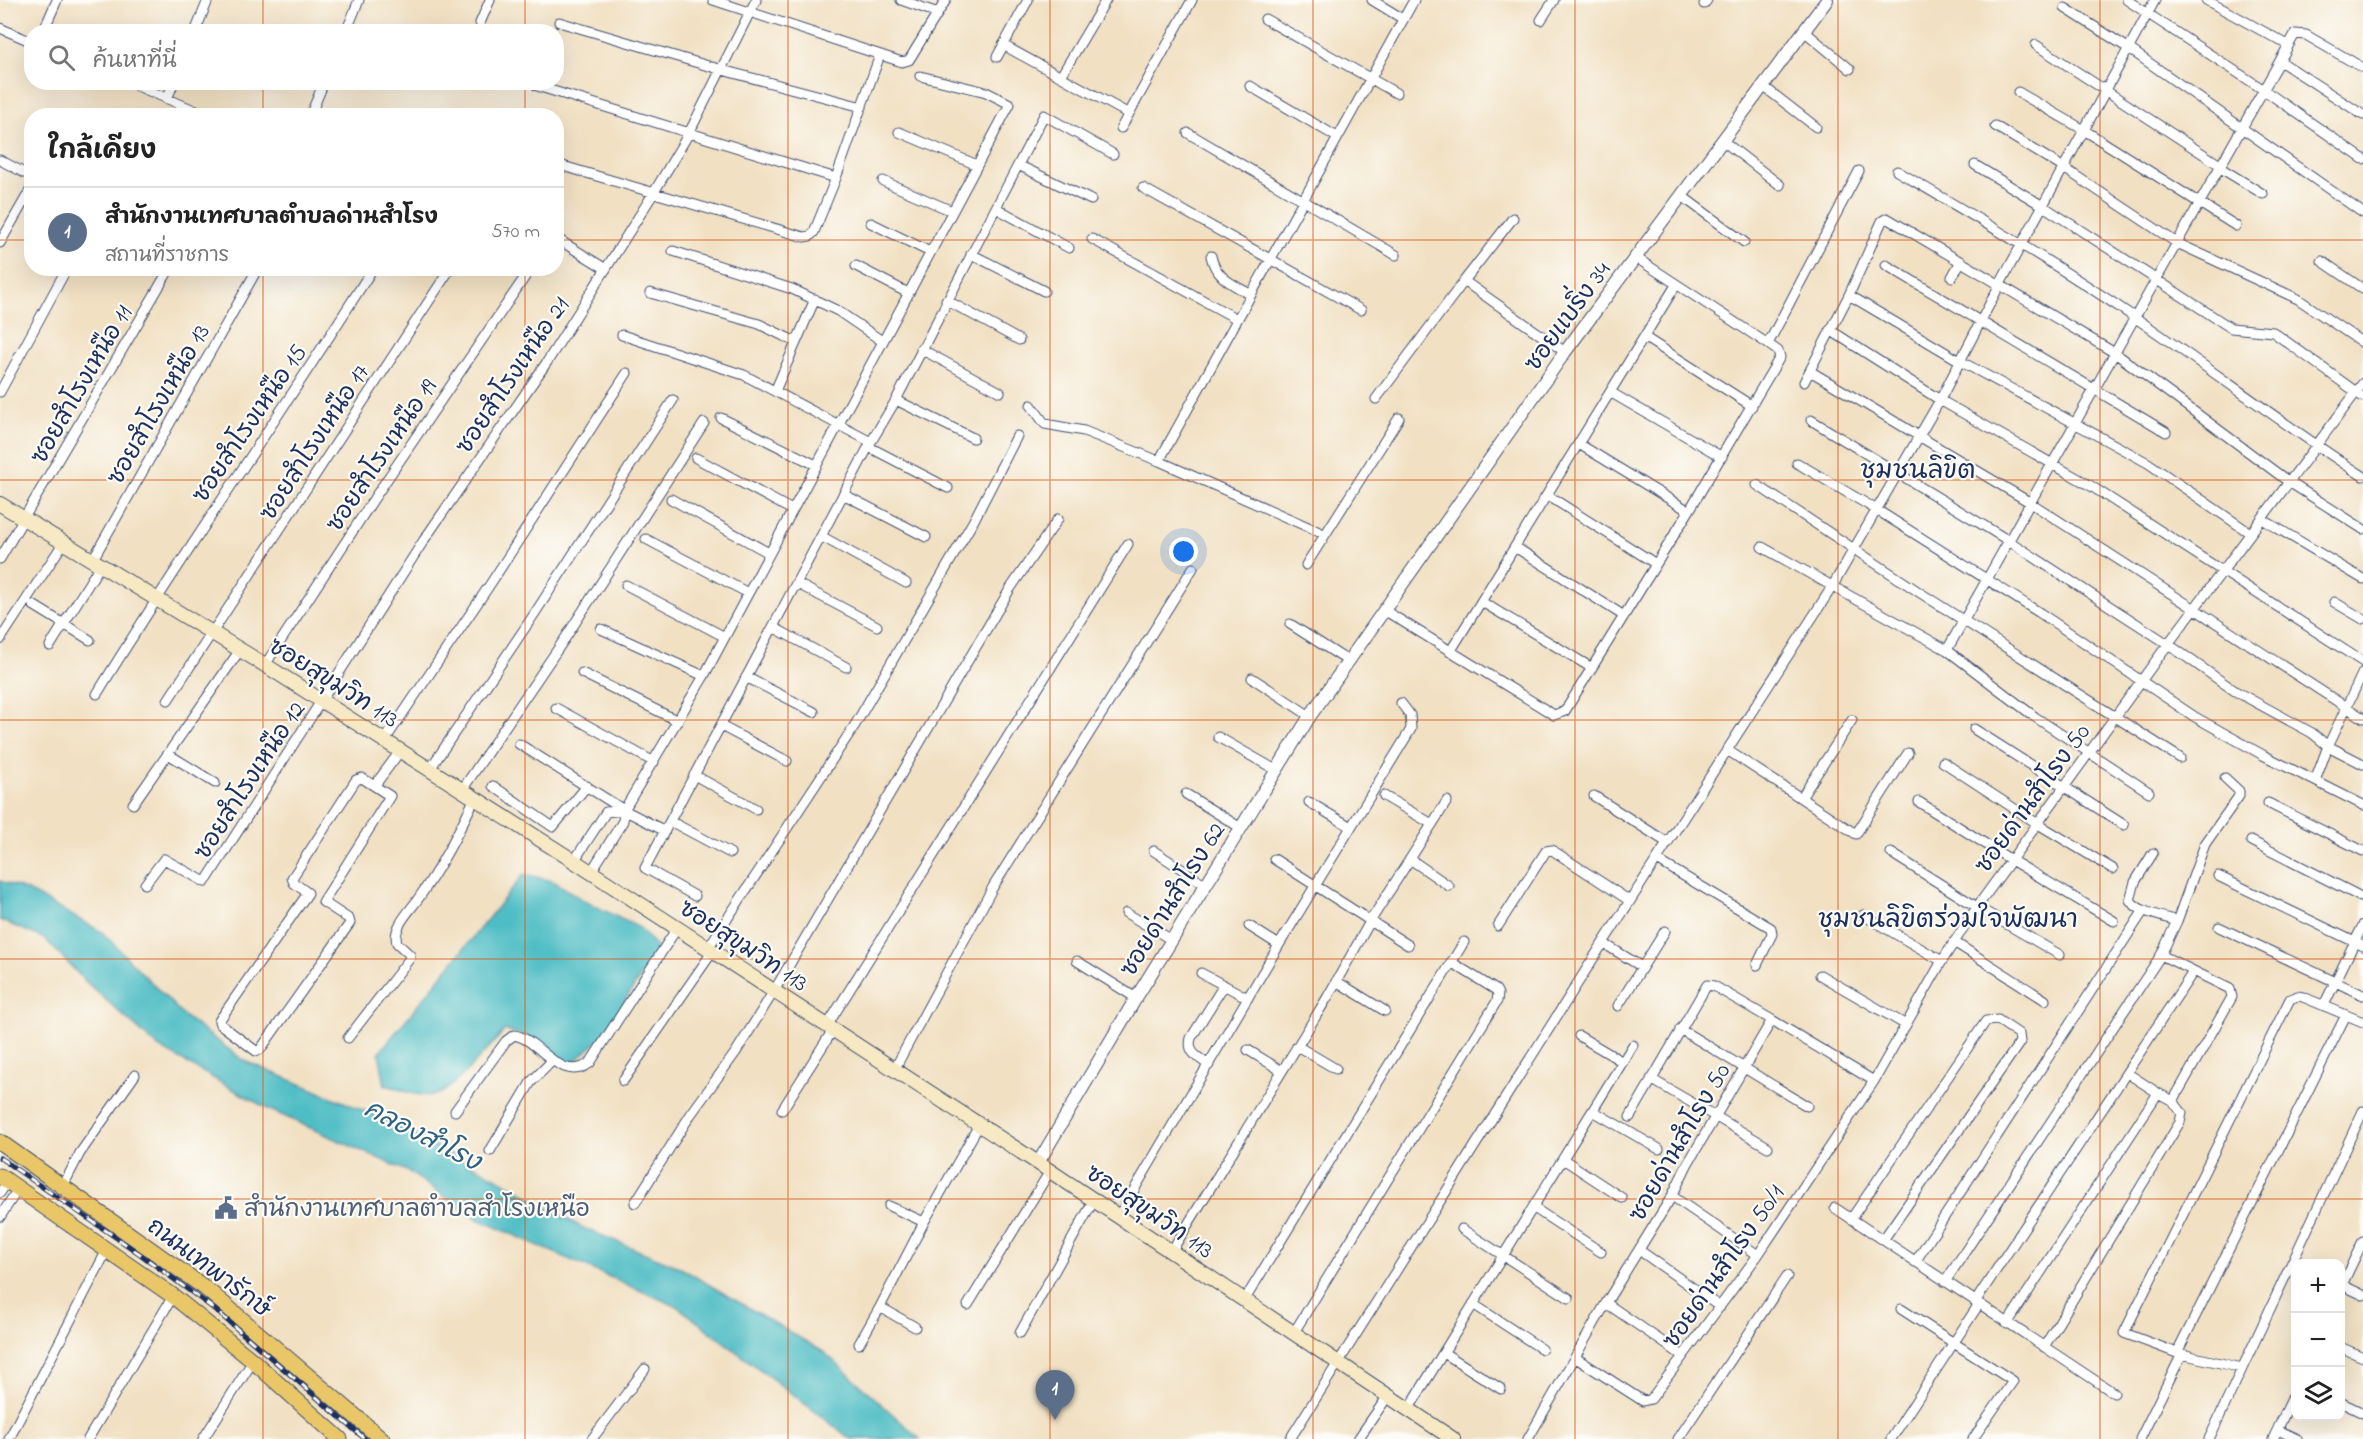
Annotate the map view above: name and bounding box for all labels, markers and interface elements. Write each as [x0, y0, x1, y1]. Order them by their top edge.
search box [24, 24, 564, 90]
icon: search [45, 41, 78, 74]
text: ค้นหาที่นี่ [93, 46, 177, 78]
text: ใกล้เคียง [48, 133, 156, 171]
text: สำนักงานเทศบาลตำบลด่านสำโรง [105, 202, 438, 234]
text: 1 [64, 218, 71, 247]
text: 570 m [491, 218, 540, 247]
text: สถานที่ราชการ [105, 242, 229, 271]
street label: ซอยแบริ่ง 34 [1512, 252, 1621, 380]
street label: ซอยสำโรงเหนือ 21 [448, 290, 580, 462]
street label: ซอยสำโรงเหนือ 11 [23, 298, 143, 471]
street label: ซอยสำโรงเหนือ 13 [99, 318, 220, 492]
street label: ซอยสำโรงเหนือ 15 [184, 337, 317, 511]
street label: ซอยสำโรงเหนือ 17 [251, 357, 380, 529]
street label: ซอยสำโรงเหนือ 19 [318, 372, 448, 540]
district label: ชุมชนลิขิต [1860, 453, 1976, 491]
your location [1169, 537, 1198, 566]
street label: ซอยสุขุมวิท 113 [261, 630, 405, 738]
street label: ซอยสำโรงเหนือ 12 [186, 695, 316, 867]
street label: ซอยด่านสำโรง 50 [1967, 717, 2100, 882]
street label: ซอยด่านสำโรง 62 [1112, 816, 1236, 984]
street label: ซอยสุขุมวิท 113 [671, 892, 814, 1002]
district label: ชุมชนลิขิตร่วมใจพัฒนา [1818, 902, 2078, 940]
street label: ซอยด่านสำโรง 50 [1621, 1057, 1741, 1229]
water label: คลองสำโรง [357, 1090, 489, 1183]
street label: ซอยสุขุมวิท 113 [1078, 1157, 1220, 1269]
street label: ซอยด่านสำโรง 50/1 [1655, 1178, 1795, 1356]
place label: สำนักงานเทศบาลตำบลสำโรงเหนือ [244, 1192, 590, 1228]
public building icon: สำนักงานเทศบาลตำบลสำโรงเหนือ [213, 1195, 239, 1221]
street label: ถนนเทพารักษ์ [139, 1210, 280, 1328]
map controls [2291, 1259, 2345, 1421]
button: + [2291, 1259, 2345, 1313]
button: − [2291, 1313, 2345, 1367]
button: layers [2291, 1367, 2345, 1421]
pin: 1 [1036, 1370, 1074, 1420]

